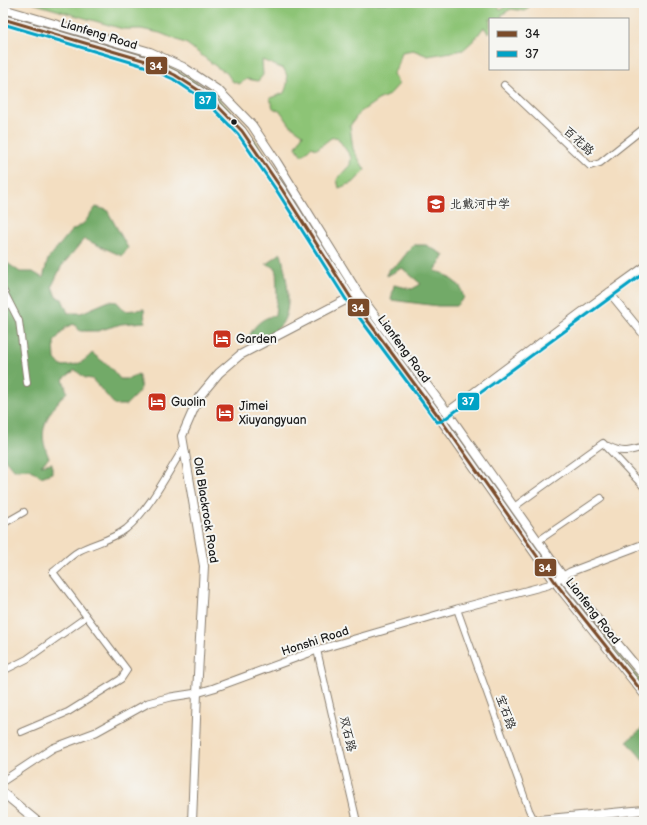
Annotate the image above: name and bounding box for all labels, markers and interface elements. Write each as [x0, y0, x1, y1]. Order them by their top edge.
street label: Lianfeng Road [59, 16, 139, 53]
legend [489, 18, 629, 70]
text: 34 [525, 27, 540, 42]
text: 37 [525, 47, 538, 62]
line badge: 34 [145, 56, 168, 75]
text: 34 [150, 60, 163, 73]
line badge: 37 [194, 91, 217, 110]
text: 37 [199, 94, 211, 107]
unlabelled marker [229, 117, 239, 127]
street label: 百花路 [560, 124, 597, 159]
school or university icon: 北戴河中学 [425, 193, 447, 215]
place label: 北戴河中学 [450, 197, 510, 212]
line badge: 34 [347, 298, 370, 317]
text: 34 [352, 302, 365, 315]
street label: Lianfeng Road [374, 313, 433, 386]
hotel icon: Garden [211, 328, 233, 350]
place label: Garden [236, 332, 277, 347]
hotel icon: Guolin [146, 391, 168, 413]
line badge: 37 [457, 392, 480, 411]
place label: Guolin [171, 395, 206, 410]
text: 37 [462, 395, 474, 408]
place label: Jimei Xiuyangyuan [238, 399, 307, 428]
hotel icon: Jimei Xiuyangyuan [214, 402, 236, 424]
street label: Old Blackrock Road [190, 456, 221, 564]
line badge: 34 [534, 558, 557, 577]
text: 34 [539, 562, 552, 575]
street label: Lianfeng Road [562, 575, 623, 647]
street label: Honshi Road [280, 623, 351, 659]
street label: 宝石路 [492, 693, 519, 732]
street label: 双石路 [336, 715, 359, 753]

